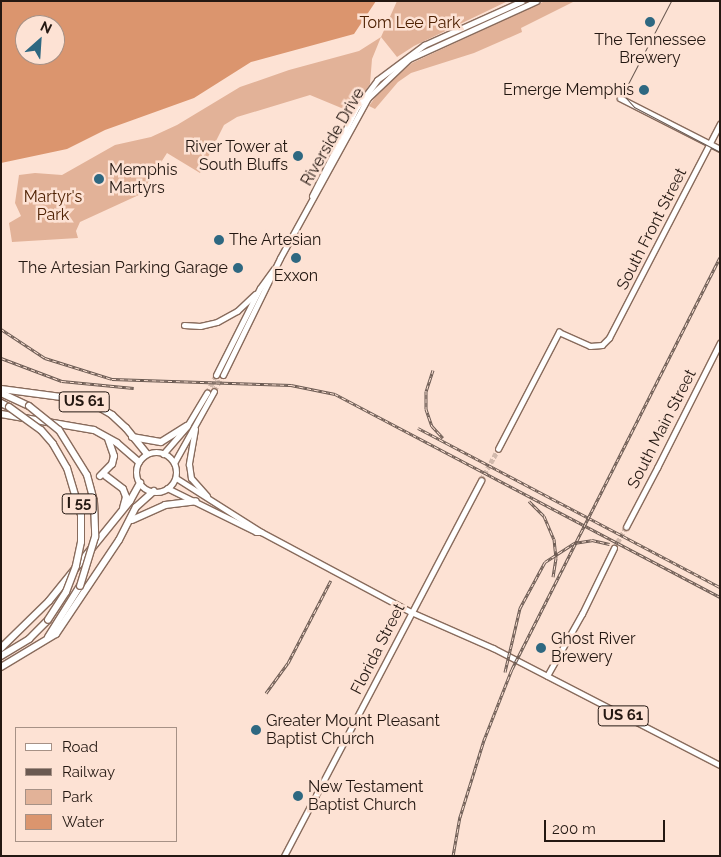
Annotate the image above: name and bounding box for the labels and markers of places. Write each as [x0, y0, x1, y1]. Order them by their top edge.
marker: The Tennessee Brewery [644, 16, 656, 28]
place label: The Tennessee Brewery [594, 30, 706, 68]
place label: Emerge Memphis [503, 80, 634, 100]
marker: Emerge Memphis [638, 84, 650, 96]
place label: River Tower at South Bluffs [184, 137, 288, 175]
marker: River Tower at South Bluffs [292, 150, 304, 162]
place label: Memphis Martyrs [109, 160, 177, 198]
marker: Memphis Martyrs [93, 173, 105, 185]
place label: The Artesian [229, 230, 322, 250]
marker: The Artesian [213, 234, 225, 246]
marker: Exxon [290, 252, 302, 264]
place label: The Artesian Parking Garage [18, 258, 228, 278]
marker: The Artesian Parking Garage [232, 262, 244, 274]
place label: Exxon [274, 266, 318, 286]
place label: Ghost River Brewery [551, 629, 636, 667]
marker: Ghost River Brewery [535, 642, 547, 654]
place label: Greater Mount Pleasant Baptist Church [266, 711, 440, 749]
marker: Greater Mount Pleasant Baptist Church [250, 724, 262, 736]
place label: New Testament Baptist Church [308, 777, 424, 815]
marker: New Testament Baptist Church [292, 790, 304, 802]

